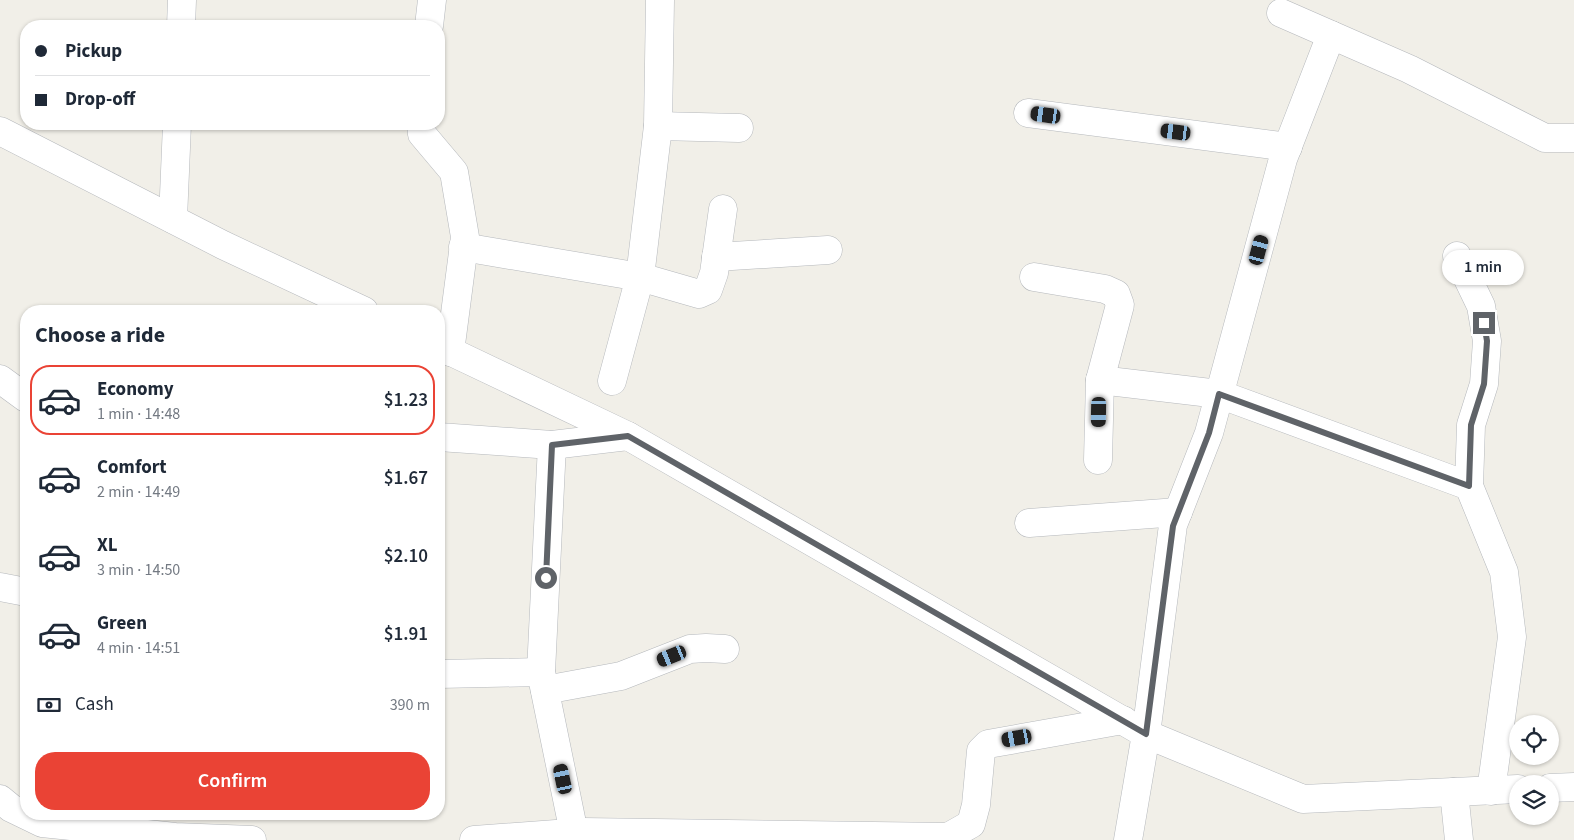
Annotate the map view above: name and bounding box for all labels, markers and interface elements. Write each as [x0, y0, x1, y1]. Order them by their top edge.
text: Pickup [65, 38, 122, 65]
text: Drop-off [65, 86, 135, 113]
car [1030, 105, 1061, 125]
car [1160, 123, 1191, 141]
car [1247, 234, 1270, 266]
callout: 1 min [1443, 250, 1525, 286]
text: 1 min [1464, 256, 1502, 278]
route end [1473, 312, 1495, 334]
text: Choose a ride [35, 319, 165, 351]
text: Economy [97, 376, 174, 403]
icon: car [37, 378, 82, 423]
text: $1.23 [384, 387, 428, 414]
car [1091, 397, 1106, 427]
text: 1 min · 14:48 [97, 403, 180, 425]
text: Comfort [97, 454, 167, 481]
icon: car [37, 456, 82, 501]
text: $1.67 [384, 465, 428, 492]
text: 2 min · 14:49 [97, 481, 180, 503]
text: XL [97, 532, 118, 559]
icon: car [37, 534, 82, 579]
text: $2.10 [384, 543, 428, 570]
text: 3 min · 14:50 [97, 559, 180, 581]
route start [535, 567, 557, 589]
text: Green [97, 610, 147, 637]
icon: car [37, 612, 82, 657]
text: $1.91 [384, 621, 428, 648]
text: 4 min · 14:51 [97, 637, 180, 659]
car [655, 643, 688, 669]
icon: cash [35, 691, 63, 719]
text: Cash [75, 691, 114, 718]
text: 390 m [390, 694, 430, 716]
map controls [1509, 715, 1559, 825]
button: locate [1509, 715, 1559, 765]
car [1000, 728, 1033, 748]
button: Confirm [35, 752, 430, 810]
car [552, 763, 573, 795]
button: layers [1509, 775, 1559, 825]

